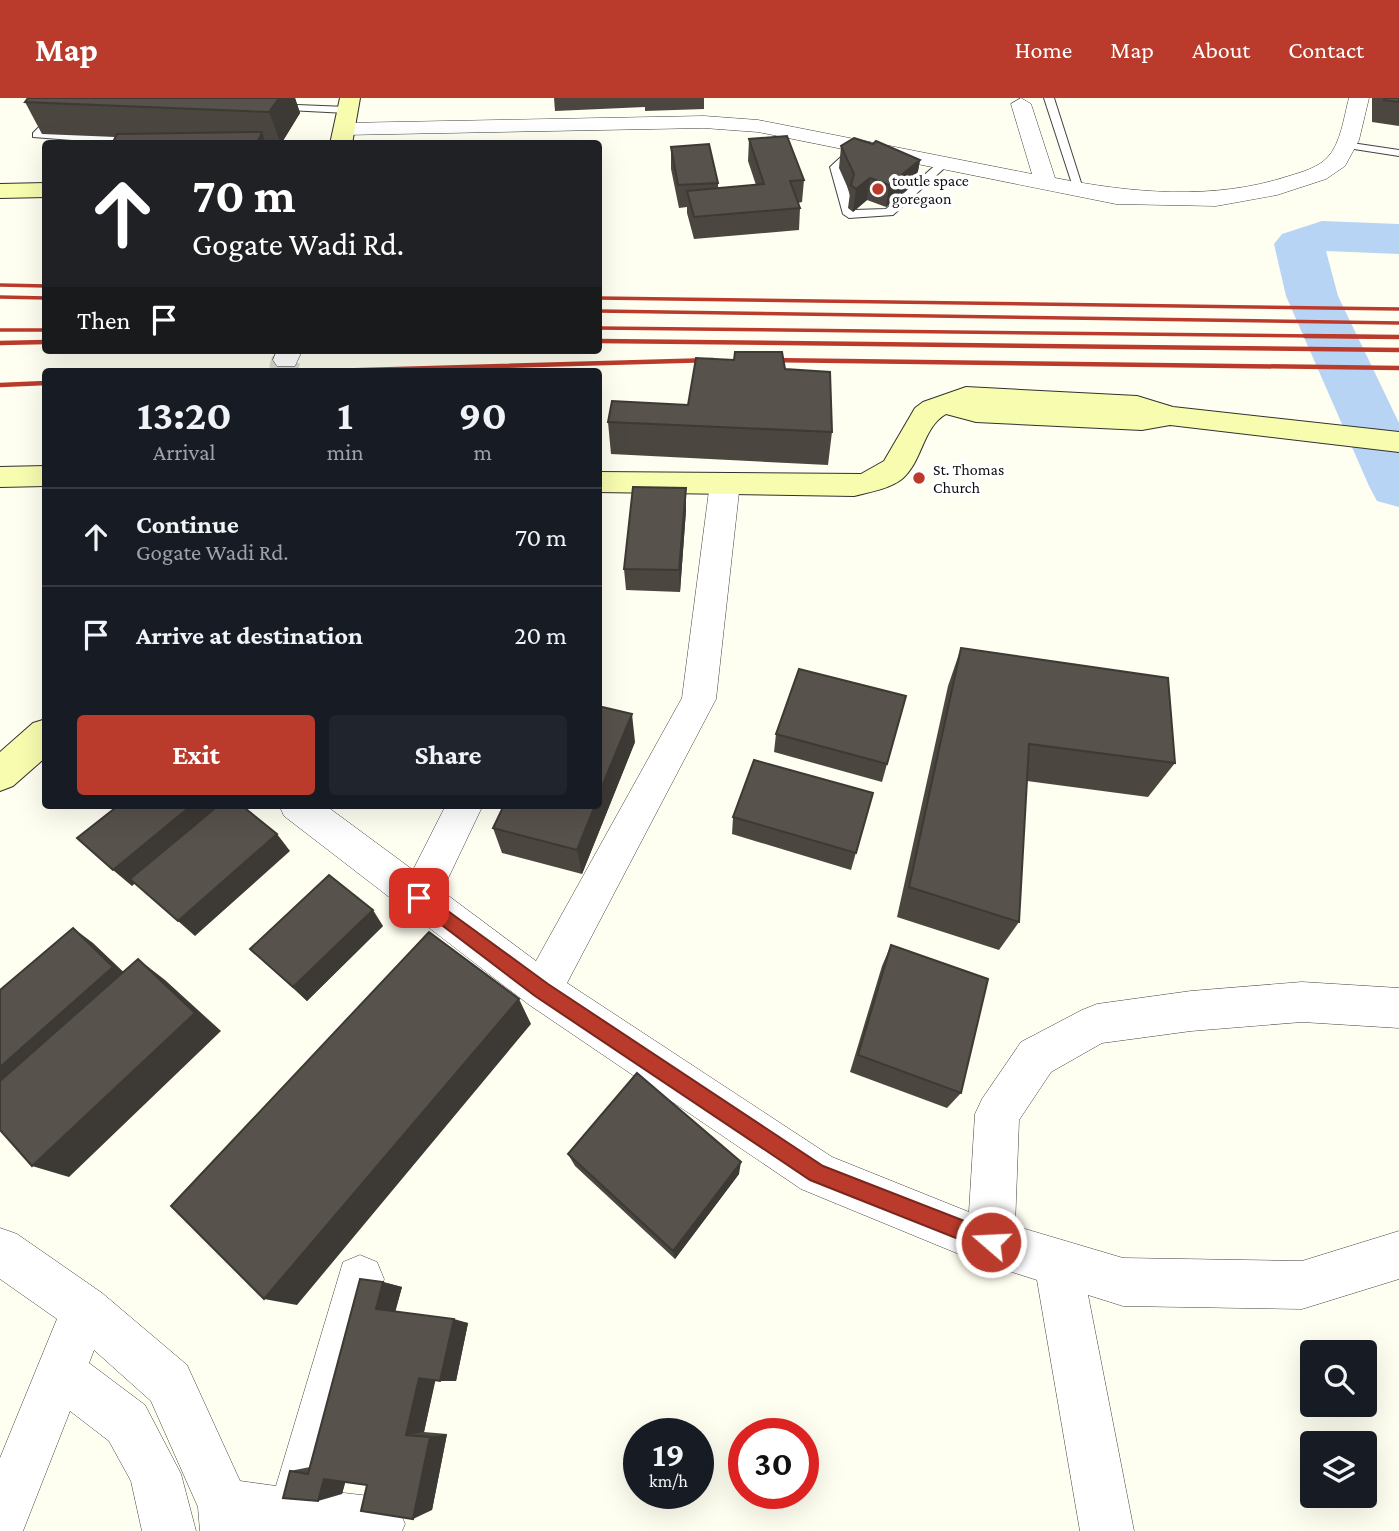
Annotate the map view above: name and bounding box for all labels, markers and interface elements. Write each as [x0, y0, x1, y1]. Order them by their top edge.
text: Map [35, 31, 98, 68]
text: Home [1015, 36, 1072, 63]
text: Map [1110, 36, 1154, 63]
text: About [1192, 36, 1250, 63]
text: Contact [1288, 36, 1364, 63]
icon: ahead [77, 168, 168, 259]
text: 70 m [192, 168, 296, 223]
place label: toutle space goregaon [892, 172, 969, 208]
marker: toutle space goregaon [870, 181, 886, 197]
text: Gogate Wadi Rd. [192, 226, 404, 262]
icon: arrive [145, 301, 183, 339]
text: Then [77, 306, 131, 335]
text: 13:20 [137, 391, 232, 438]
text: 1 [337, 391, 353, 438]
text: 90 [459, 391, 507, 438]
text: Arrival [153, 439, 216, 465]
text: min [327, 439, 364, 465]
text: m [474, 439, 492, 465]
place label: St. Thomas Church [933, 461, 1004, 496]
marker: St. Thomas Church [911, 470, 927, 486]
text: Continue [136, 510, 239, 539]
icon: ahead [77, 518, 115, 556]
text: 70 m [515, 523, 567, 552]
text: Gogate Wadi Rd. [136, 539, 289, 565]
icon: arrive [77, 616, 115, 654]
text: Arrive at destination [136, 621, 363, 650]
text: 20 m [514, 621, 567, 650]
button: Exit [77, 715, 315, 795]
button: Share [329, 715, 567, 795]
pin [389, 868, 449, 928]
icon: arrive [400, 879, 438, 917]
position arrow [954, 1205, 1028, 1279]
map controls [1300, 1340, 1377, 1508]
button: search [1300, 1340, 1377, 1417]
speed limit sign: 30 [728, 1418, 819, 1509]
button: layers [1300, 1431, 1377, 1508]
text: 19 [652, 1435, 685, 1474]
text: km/h [649, 1471, 688, 1491]

